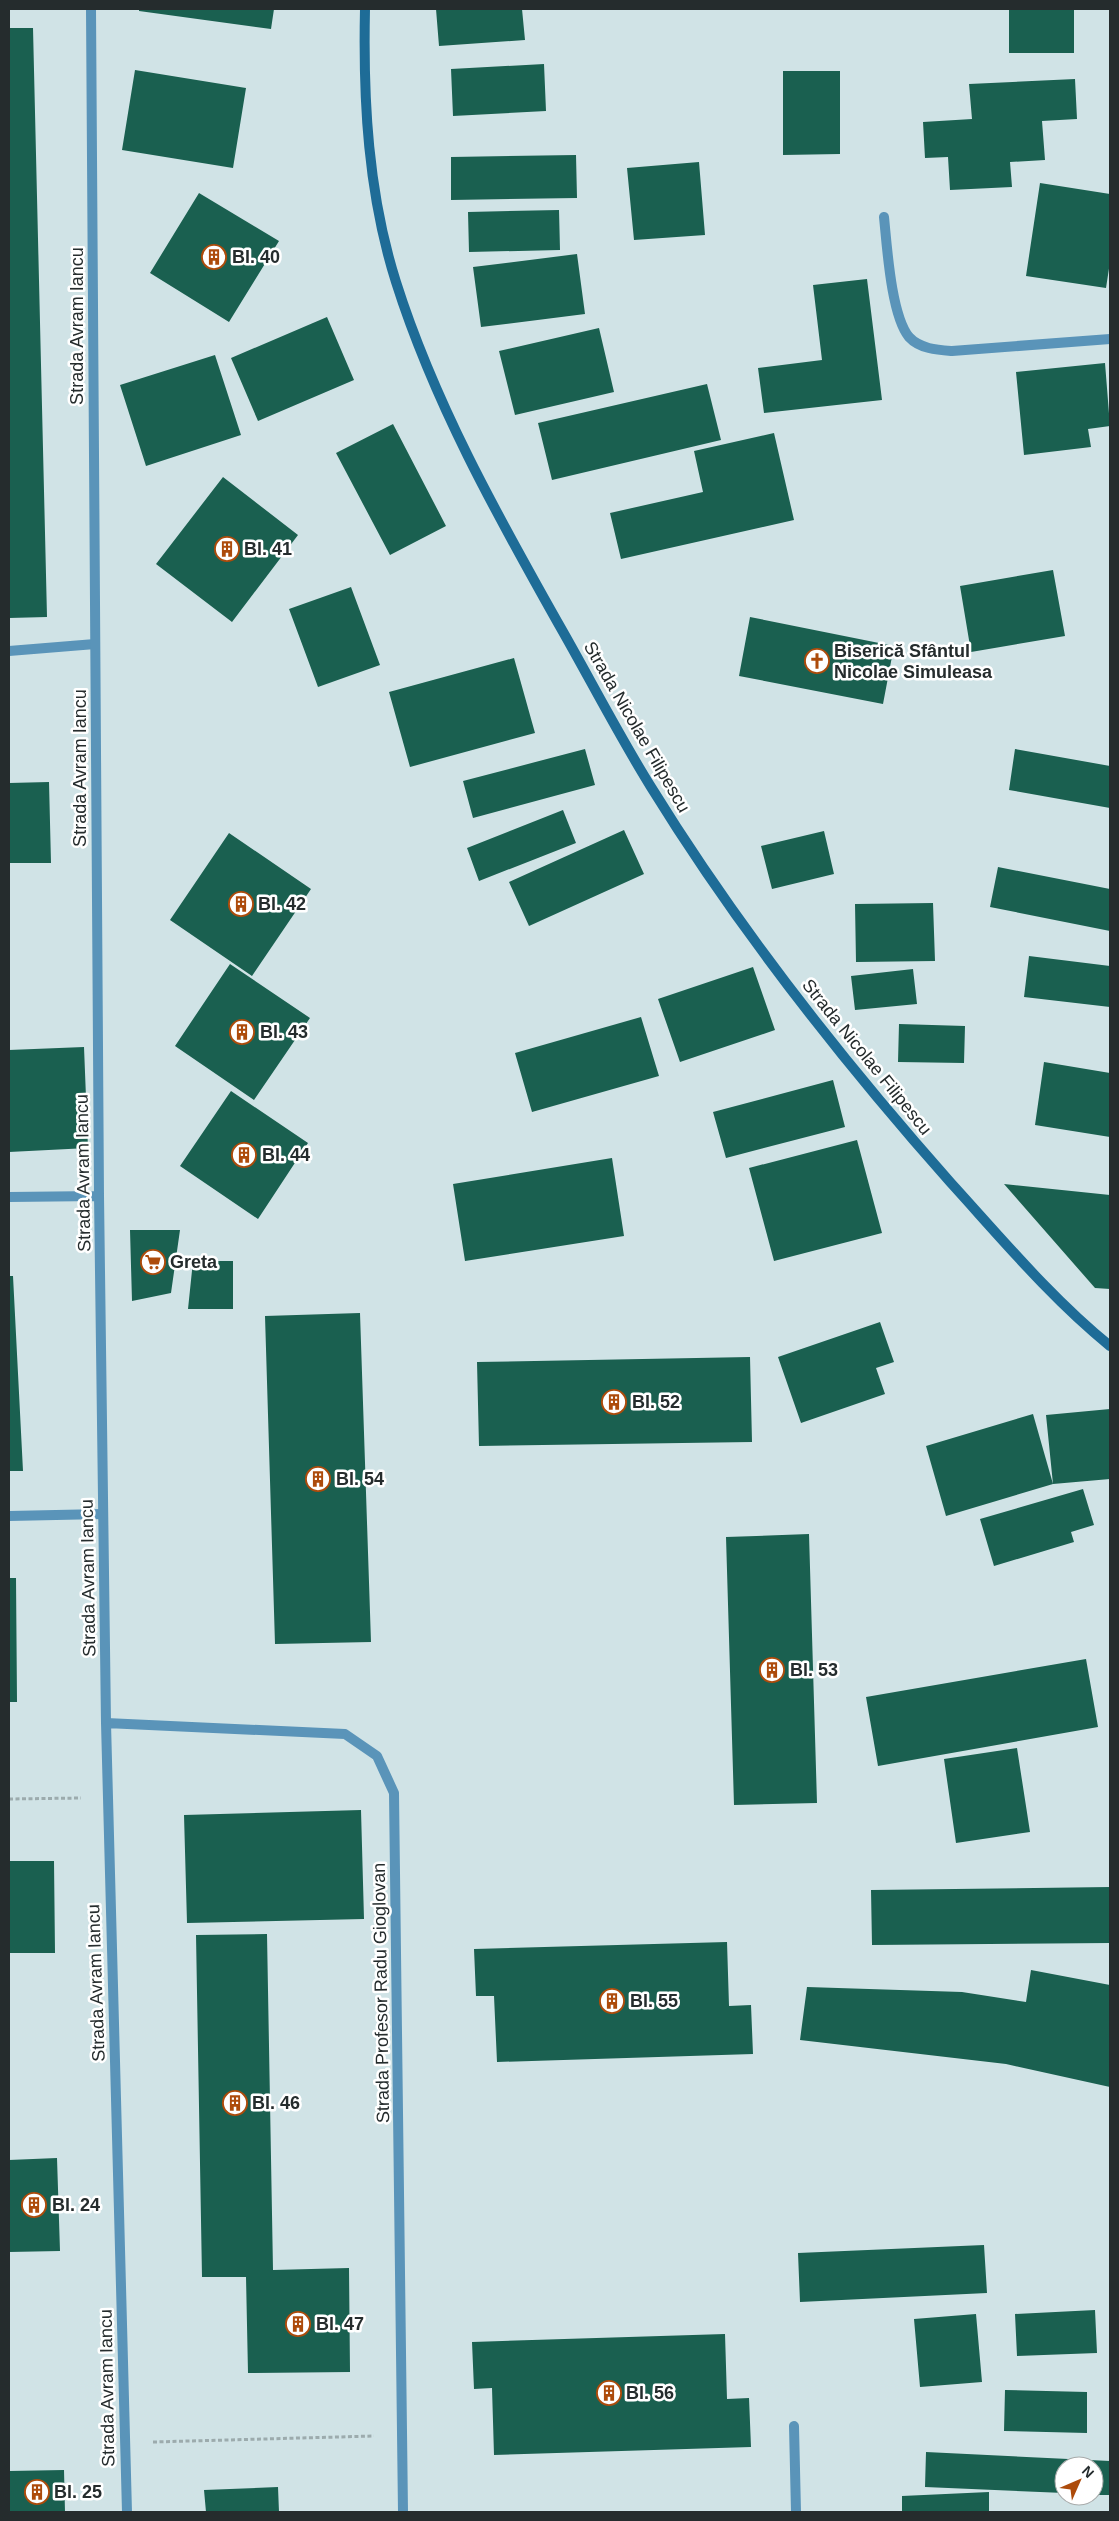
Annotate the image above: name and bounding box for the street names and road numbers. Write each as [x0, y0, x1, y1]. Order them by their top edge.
street label: Strada Avram Iancu [67, 247, 87, 405]
street label: Strada Nicolae Filipescu [580, 638, 694, 816]
street label: Strada Avram Iancu [70, 689, 90, 847]
street label: Strada Nicolae Filipescu [798, 975, 936, 1139]
street label: Strada Avram Iancu [72, 1094, 94, 1252]
street label: Strada Avram Iancu [77, 1499, 99, 1657]
street label: Strada Profesor Radu Gioglovan [369, 1863, 393, 2123]
street label: Strada Avram Iancu [83, 1904, 109, 2062]
street label: Strada Avram Iancu [96, 2309, 118, 2467]

